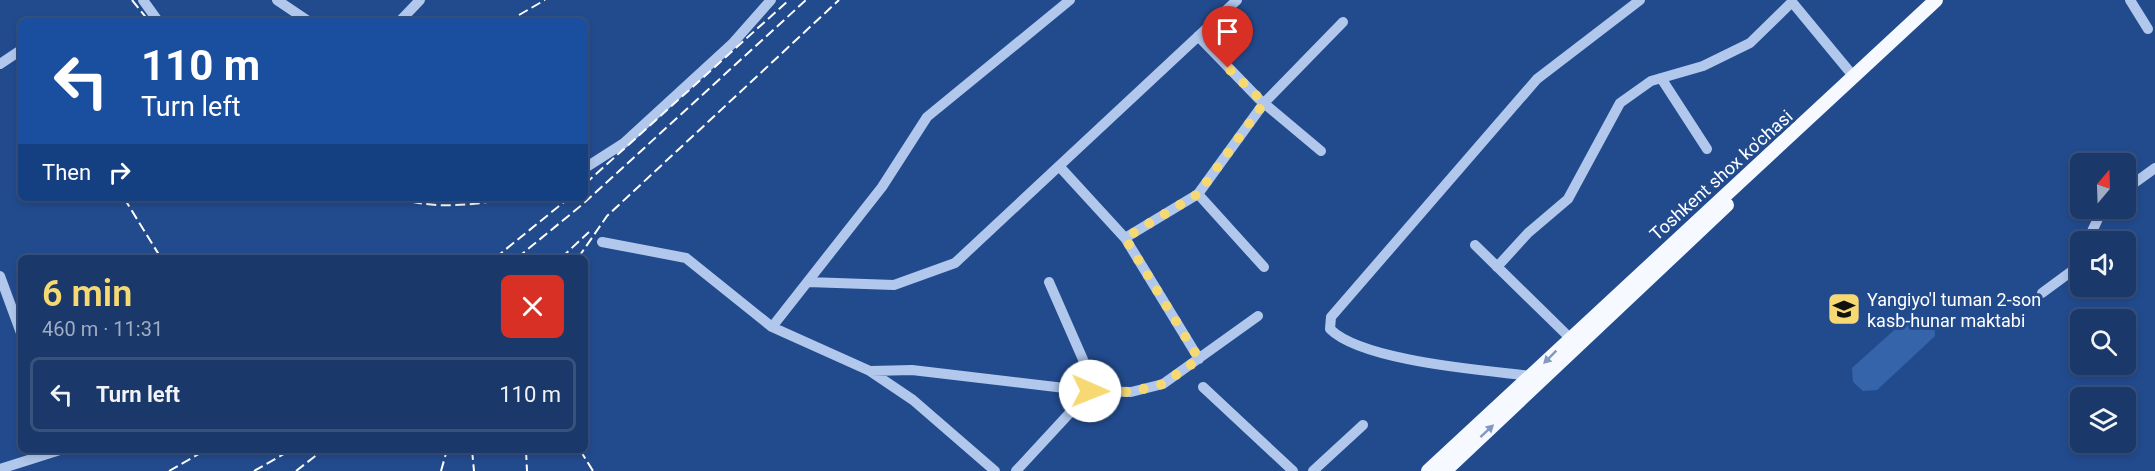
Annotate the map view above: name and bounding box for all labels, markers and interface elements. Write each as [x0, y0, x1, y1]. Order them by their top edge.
pin [1202, 6, 1253, 68]
icon: arrive [1211, 15, 1244, 48]
text: 110 m [141, 41, 260, 90]
icon: left [42, 42, 120, 120]
text: Turn left [141, 91, 241, 123]
street label: Toshkent shox ko'chasi [1645, 105, 1797, 245]
north arrow [2070, 153, 2136, 219]
map controls [2070, 153, 2136, 453]
icon: right [103, 156, 136, 189]
text: Then [42, 160, 91, 185]
button: sound [2070, 231, 2136, 297]
text: 6 min [42, 273, 132, 315]
button: close [501, 275, 564, 338]
place label: Yangiyo'l tuman 2-son kasb-hunar maktabi [1867, 289, 2041, 331]
school or university icon: Yangiyo'l tuman 2-son kasb-hunar maktabi [1826, 291, 1862, 327]
button: search [2070, 309, 2136, 375]
text: 460 m · 11:31 [42, 317, 163, 341]
one-way arrow [1543, 349, 1557, 364]
position arrow [1058, 359, 1122, 423]
icon: left [45, 378, 78, 411]
text: Turn left [96, 382, 180, 407]
text: 110 m [499, 382, 561, 407]
button: layers [2070, 387, 2136, 453]
one-way arrow [1480, 424, 1495, 438]

